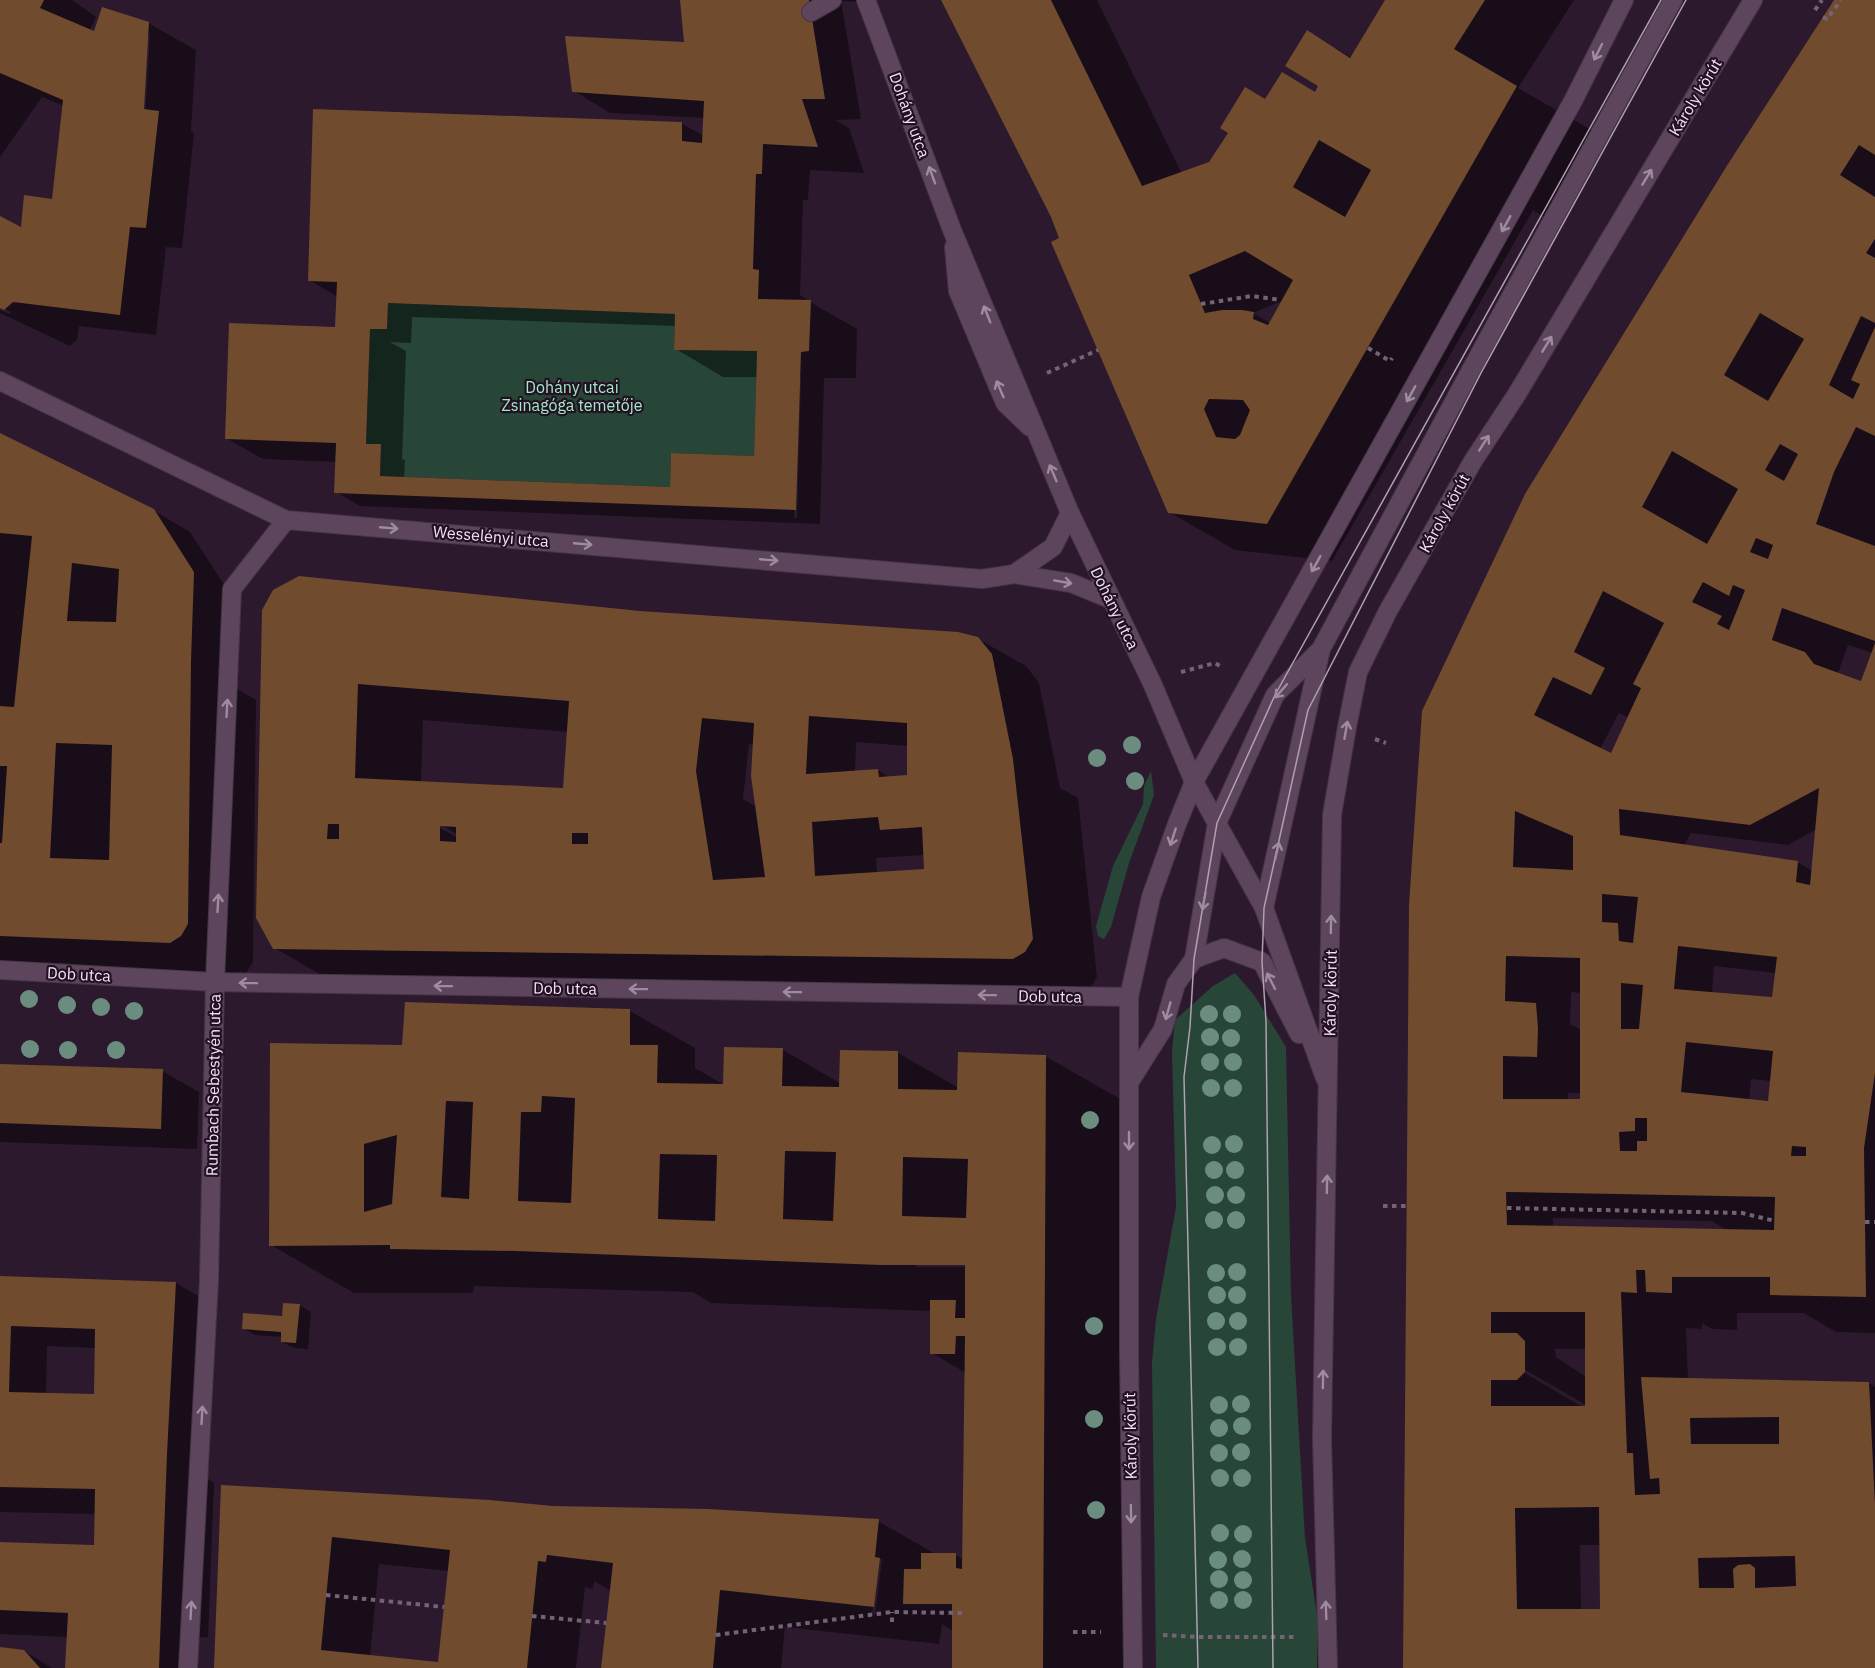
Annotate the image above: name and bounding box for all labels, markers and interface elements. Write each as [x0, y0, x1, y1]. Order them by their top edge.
one-way arrow [1592, 43, 1603, 61]
street label: Károly körút [1664, 55, 1726, 139]
street label: Dohány utca [885, 70, 935, 161]
one-way arrow [926, 167, 937, 185]
one-way arrow [1642, 169, 1654, 186]
one-way arrow [1499, 215, 1511, 232]
one-way arrow [981, 306, 992, 324]
one-way arrow [1541, 336, 1553, 353]
park label: Dohány utcai Zsinagóga temetője [501, 377, 643, 415]
one-way arrow [993, 381, 1005, 399]
one-way arrow [1405, 385, 1416, 403]
one-way arrow [1479, 435, 1491, 452]
one-way arrow [1047, 465, 1058, 483]
street label: Károly körút [1414, 470, 1474, 556]
street label: Wesselényi utca [432, 521, 550, 551]
one-way arrow [378, 523, 398, 534]
one-way arrow [572, 539, 592, 550]
one-way arrow [759, 555, 778, 566]
one-way arrow [1309, 556, 1321, 573]
street label: Dohány utca [1086, 563, 1144, 653]
one-way arrow [1053, 577, 1072, 588]
one-way arrow [1274, 682, 1288, 698]
one-way arrow [221, 698, 232, 718]
one-way arrow [1341, 721, 1352, 741]
one-way arrow [1166, 827, 1177, 846]
one-way arrow [1272, 841, 1283, 861]
one-way arrow [1198, 891, 1209, 911]
one-way arrow [213, 893, 224, 913]
one-way arrow [1325, 915, 1337, 935]
street label: Károly körút [1319, 949, 1341, 1037]
street label: Dob utca [47, 962, 112, 986]
one-way arrow [1265, 972, 1276, 990]
one-way arrow [239, 977, 259, 988]
street label: Dob utca [533, 977, 598, 999]
one-way arrow [434, 980, 454, 992]
one-way arrow [628, 983, 648, 995]
street label: Dob utca [1018, 985, 1083, 1007]
one-way arrow [782, 986, 802, 997]
one-way arrow [977, 989, 997, 1000]
street label: Rumbach Sebestyén utca [201, 993, 225, 1176]
one-way arrow [1162, 1001, 1173, 1020]
one-way arrow [1123, 1131, 1135, 1151]
one-way arrow [1321, 1175, 1332, 1195]
one-way arrow [1317, 1370, 1329, 1390]
street label: Károly körút [1119, 1392, 1141, 1480]
one-way arrow [196, 1405, 207, 1425]
one-way arrow [1125, 1504, 1137, 1524]
one-way arrow [185, 1600, 196, 1620]
one-way arrow [1320, 1600, 1332, 1620]

